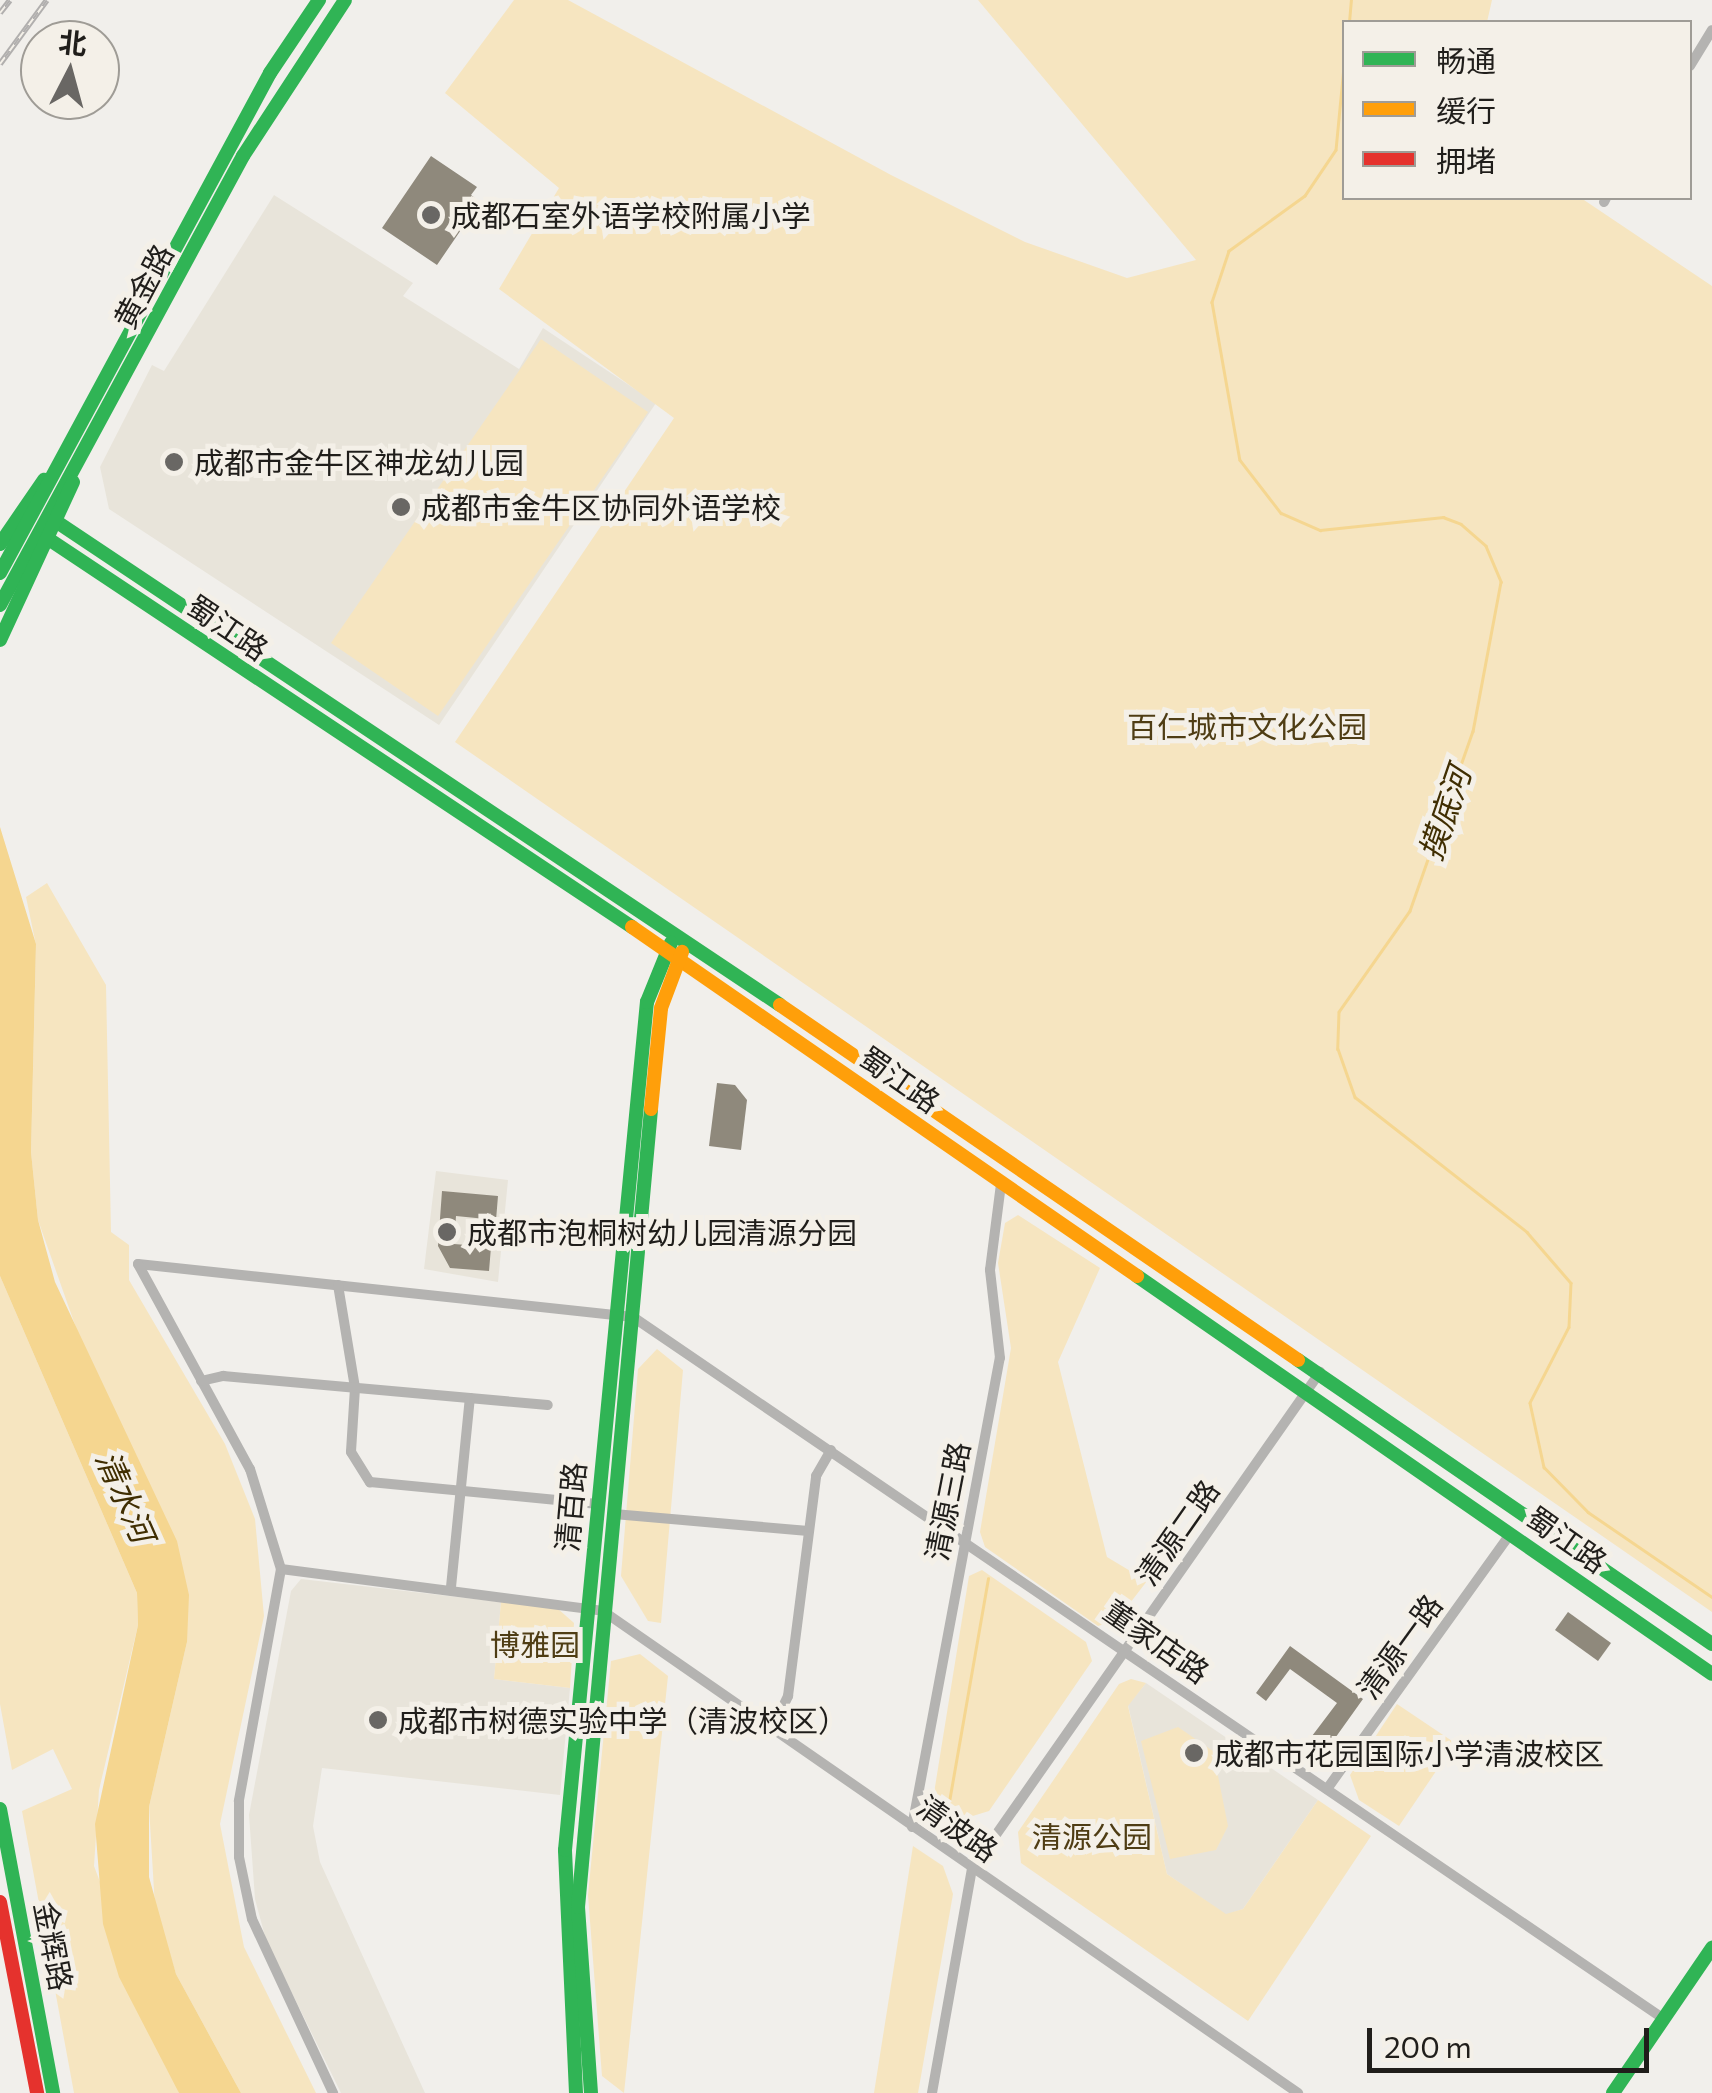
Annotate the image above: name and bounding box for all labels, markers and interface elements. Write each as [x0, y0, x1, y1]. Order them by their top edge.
north arrow [20, 20, 120, 120]
legend [1342, 20, 1692, 200]
text: 北 [57, 24, 89, 61]
text: 畅通 [1436, 41, 1496, 78]
text: 缓行 [1436, 91, 1496, 128]
text: 拥堵 [1436, 141, 1496, 178]
place label: 成都石室外语学校附属小学 [451, 197, 811, 233]
marker: 成都石室外语学校附属小学 [420, 204, 442, 226]
street label: 黄金路 [106, 238, 180, 334]
place label: 成都市金牛区神龙幼儿园 [194, 444, 524, 480]
marker: 成都市金牛区神龙幼儿园 [163, 451, 185, 473]
place label: 成都市金牛区协同外语学校 [421, 489, 781, 525]
marker: 成都市金牛区协同外语学校 [390, 496, 412, 518]
street label: 蜀江路 [181, 587, 275, 667]
park label: 百仁城市文化公园 [1127, 708, 1367, 744]
water label: 摸底河 [1410, 761, 1478, 865]
street label: 蜀江路 [853, 1038, 947, 1120]
place label: 成都市泡桐树幼儿园清源分园 [467, 1214, 857, 1250]
marker: 成都市泡桐树幼儿园清源分园 [436, 1221, 458, 1243]
street label: 清源三路 [918, 1439, 976, 1563]
water label: 清水河 [89, 1444, 163, 1548]
street label: 清百路 [548, 1461, 592, 1553]
street label: 清源二路 [1128, 1473, 1226, 1591]
street label: 蜀江路 [1520, 1498, 1614, 1580]
street label: 清源一路 [1349, 1587, 1449, 1705]
street label: 董家店路 [1098, 1592, 1216, 1690]
park label: 博雅园 [490, 1626, 580, 1662]
place label: 成都市树德实验中学（清波校区） [398, 1702, 848, 1738]
marker: 成都市树德实验中学（清波校区） [367, 1709, 389, 1731]
place label: 成都市花园国际小学清波校区 [1214, 1735, 1604, 1771]
marker: 成都市花园国际小学清波校区 [1183, 1742, 1205, 1764]
street label: 清波路 [911, 1787, 1005, 1869]
park label: 清源公园 [1032, 1818, 1152, 1854]
street label: 金辉路 [28, 1898, 80, 1994]
scale bar [1372, 2008, 1654, 2070]
text: 200 m [1384, 2027, 1472, 2064]

